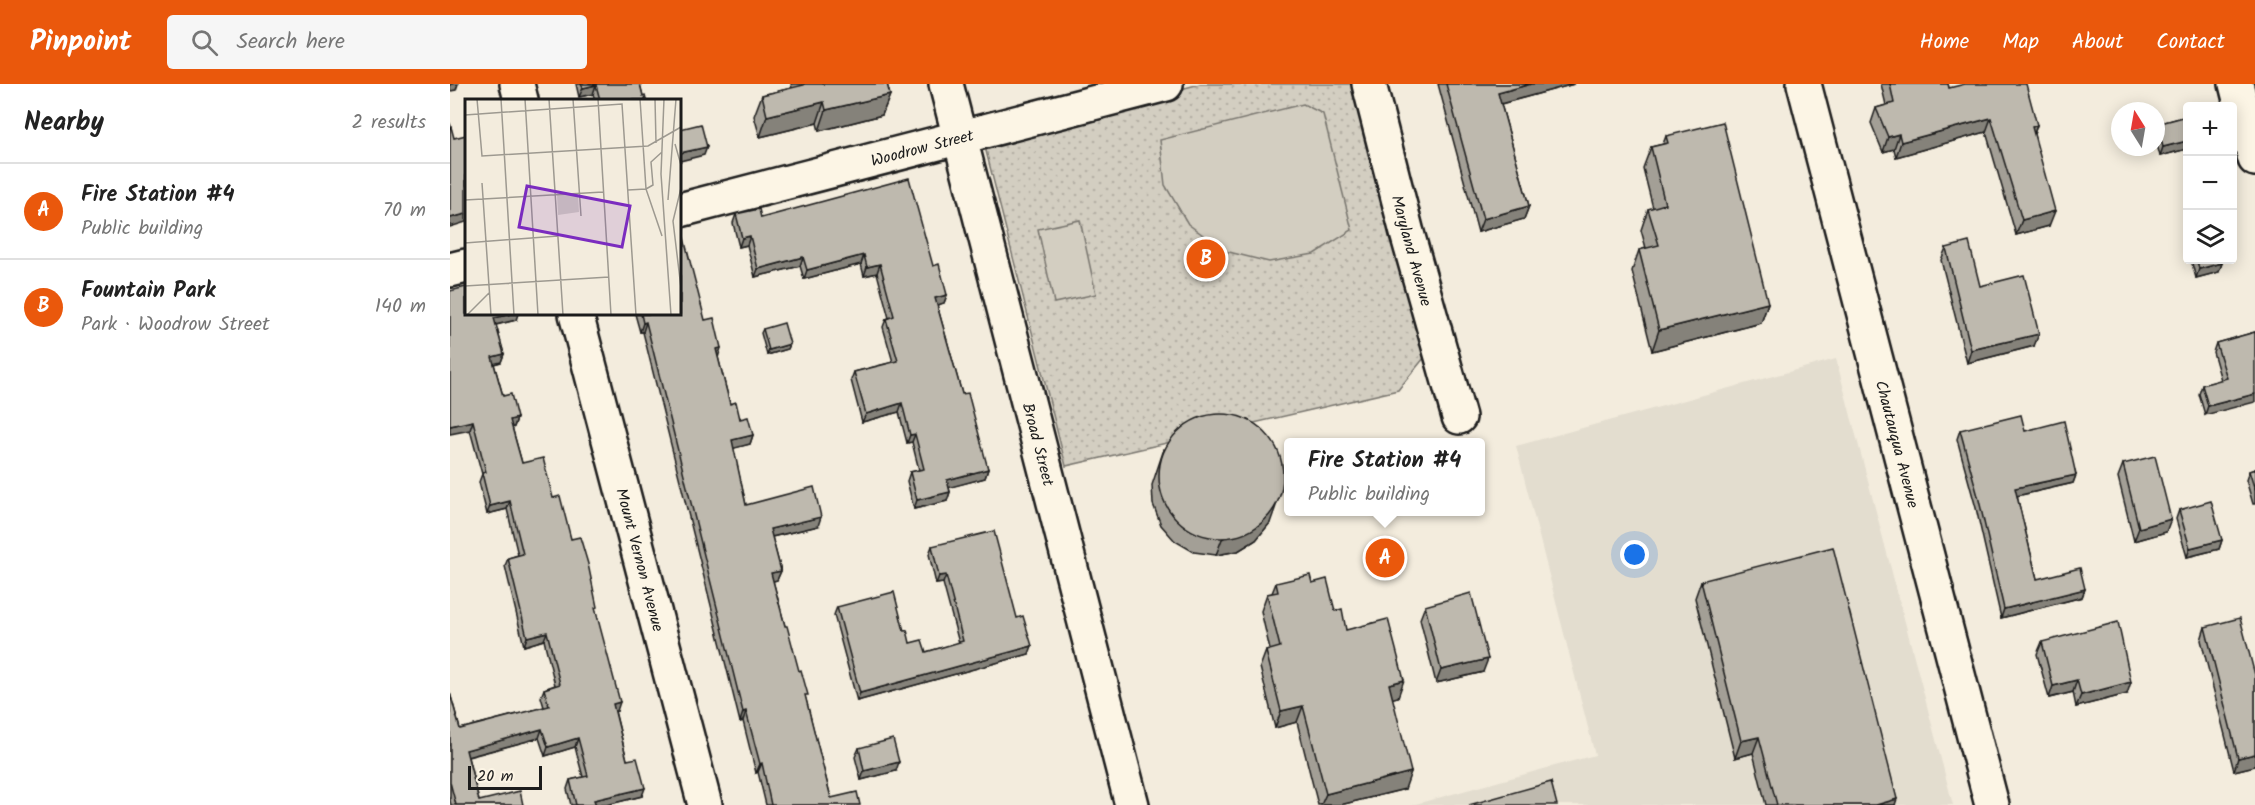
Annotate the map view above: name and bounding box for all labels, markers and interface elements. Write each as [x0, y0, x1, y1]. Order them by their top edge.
search box [167, 15, 587, 69]
text: Pinpoint [30, 20, 131, 65]
text: Search here [236, 25, 345, 60]
icon: search [188, 26, 221, 59]
text: Home [1920, 26, 1969, 59]
text: Map [2002, 26, 2039, 59]
text: About [2072, 26, 2123, 59]
text: Contact [2156, 26, 2225, 59]
inset map [465, 99, 681, 315]
text: Nearby [24, 102, 104, 144]
north arrow [2111, 102, 2165, 156]
map controls [2183, 102, 2237, 264]
button: + [2183, 102, 2237, 156]
text: 2 results [351, 107, 426, 139]
street label: Woodrow Street [868, 123, 977, 174]
button: − [2183, 156, 2237, 210]
text: Fire Station #4 [81, 178, 235, 213]
street label: Maryland Avenue [1384, 192, 1438, 309]
text: A [37, 195, 50, 227]
text: 70 m [383, 195, 426, 227]
button: layers [2183, 210, 2237, 264]
text: Public building [81, 213, 203, 245]
pin: B [1186, 236, 1226, 282]
text: Fountain Park [81, 274, 215, 309]
text: B [37, 291, 50, 323]
text: 140 m [375, 291, 426, 323]
text: Park · Woodrow Street [81, 309, 270, 341]
street label: Chautauqua Avenue [1868, 378, 1925, 511]
street label: Broad Street [1015, 400, 1060, 490]
popup [1284, 438, 1485, 516]
text: Fire Station #4 [1308, 444, 1461, 479]
text: Public building [1308, 479, 1430, 511]
street label: Mount Vernon Avenue [608, 485, 670, 635]
pin: A [1366, 536, 1404, 580]
your location [1620, 540, 1649, 569]
scale bar [468, 763, 542, 790]
text: 20 m [477, 764, 513, 789]

